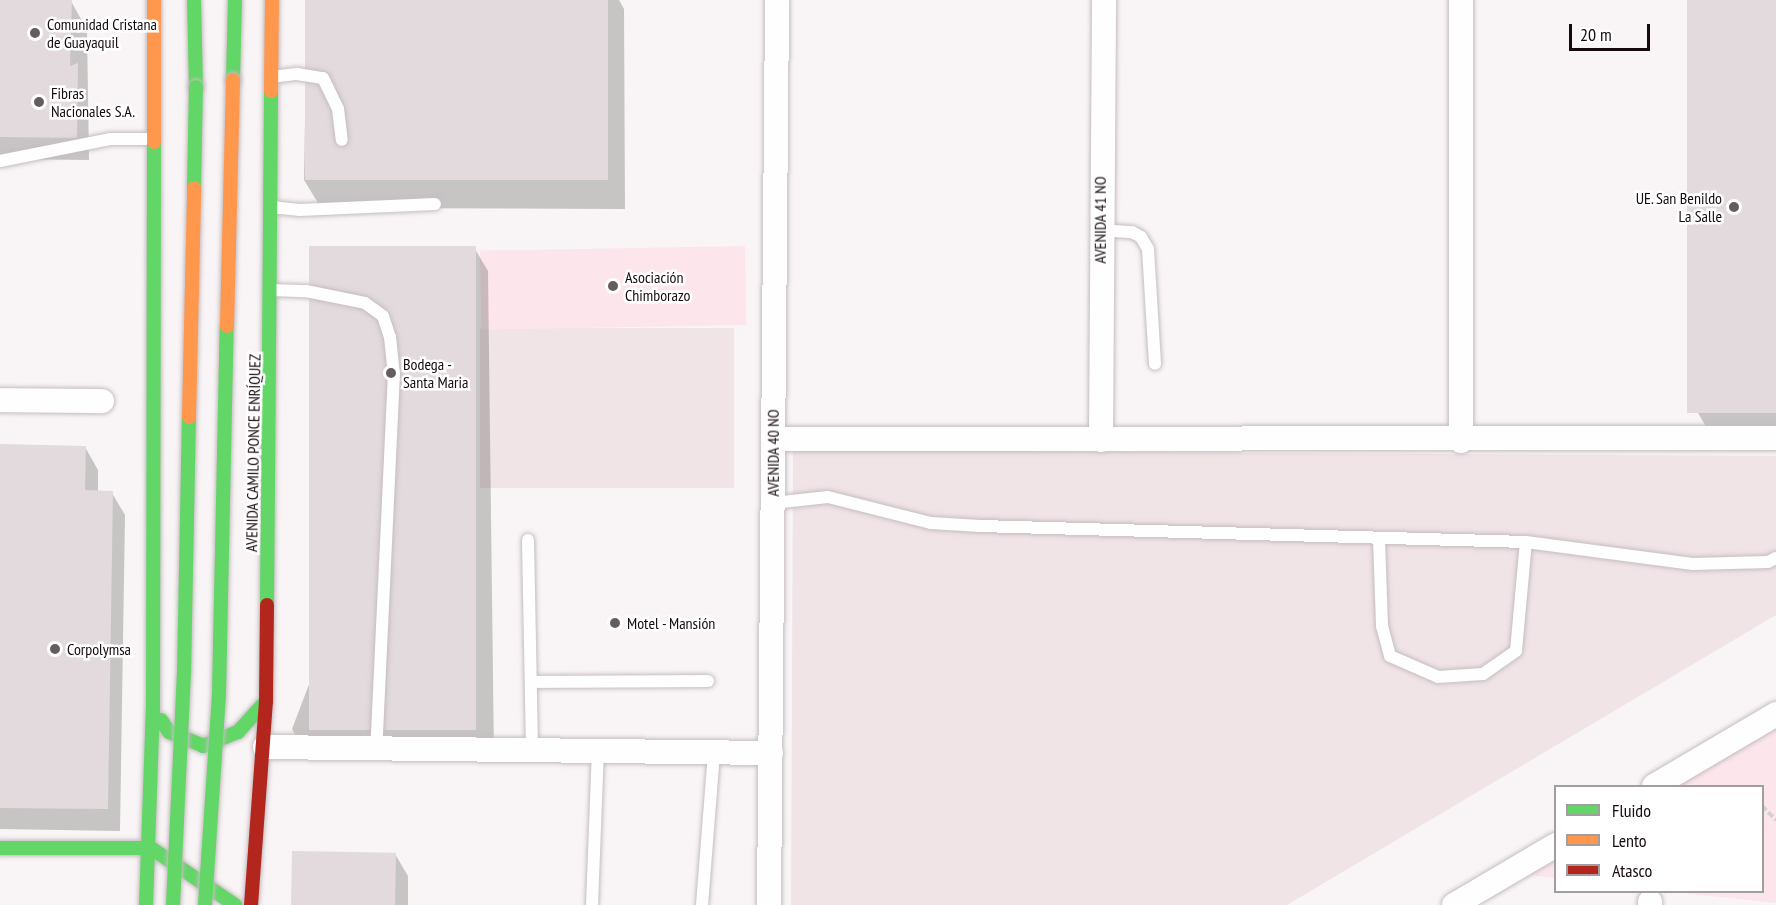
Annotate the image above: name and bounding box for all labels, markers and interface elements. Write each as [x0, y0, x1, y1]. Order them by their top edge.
scale bar [1572, 12, 1653, 50]
place label: Comunidad Cristana de Guayaquil [47, 14, 157, 52]
text: 20 m [1580, 23, 1612, 46]
marker: Comunidad Cristana de Guayaquil [28, 26, 42, 40]
place label: Fibras Nacionales S.A. [51, 83, 135, 121]
marker: Fibras Nacionales S.A. [32, 95, 46, 109]
street label: AVENIDA 41 NO [1090, 176, 1110, 264]
place label: UE. San Benildo La Salle [1635, 188, 1722, 226]
marker: UE. San Benildo La Salle [1727, 200, 1741, 214]
place label: Asociación Chimborazo [625, 267, 690, 305]
marker: Asociación Chimborazo [606, 279, 620, 293]
street label: AVENIDA CAMILO PONCE ENRÍQUEZ [242, 353, 264, 553]
place label: Bodega - Santa Maria [403, 354, 468, 392]
marker: Bodega - Santa Maria [384, 366, 398, 380]
street label: AVENIDA 40 NO [763, 409, 783, 497]
place label: Motel - Mansión [627, 613, 717, 633]
marker: Motel - Mansión [608, 616, 622, 630]
place label: Corpolymsa [67, 639, 131, 659]
marker: Corpolymsa [48, 642, 62, 656]
legend [1554, 785, 1764, 893]
text: Fluido [1612, 799, 1651, 822]
text: Lento [1612, 829, 1647, 852]
text: Atasco [1612, 859, 1652, 882]

